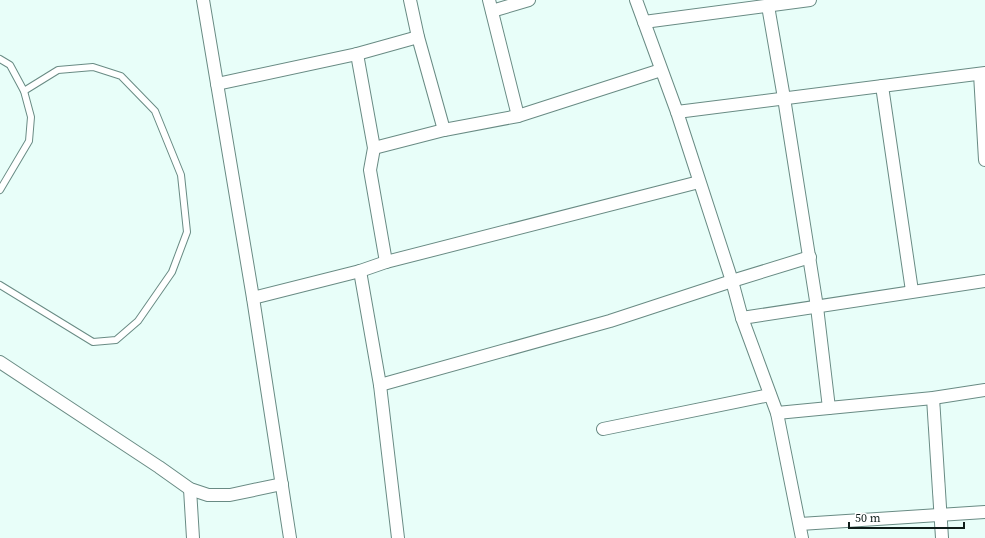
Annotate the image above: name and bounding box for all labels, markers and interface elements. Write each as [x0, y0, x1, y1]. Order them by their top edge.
scale bar [849, 504, 964, 530]
text: 50 m [855, 510, 881, 526]

